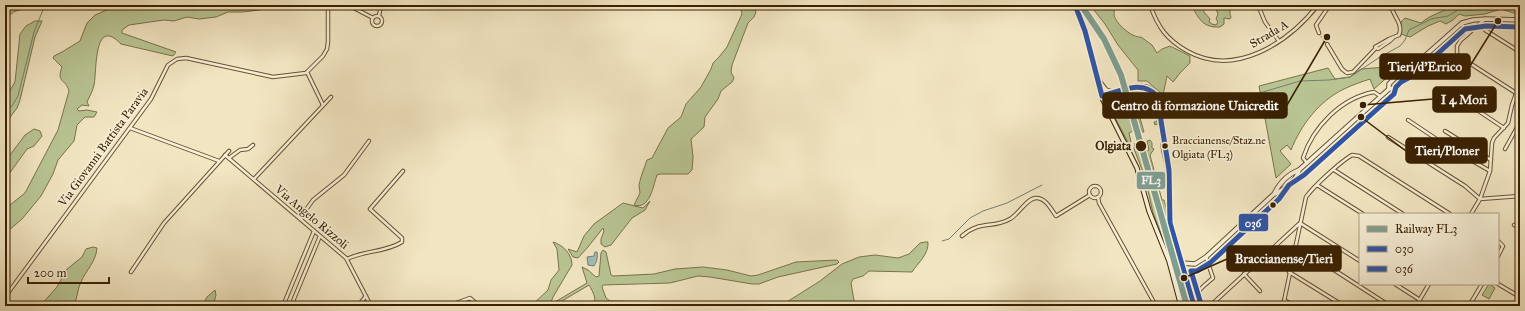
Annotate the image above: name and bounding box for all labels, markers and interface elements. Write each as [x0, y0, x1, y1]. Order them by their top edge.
street label: Strada A [1247, 17, 1291, 51]
callout: Tieri/d'Errico [1380, 54, 1470, 79]
text: Tieri/d'Errico [1387, 59, 1462, 75]
street label: Via Giovanni Battista Paravia [55, 84, 151, 210]
callout: I 4 Mori [1433, 87, 1496, 112]
text: I 4 Mori [1441, 92, 1488, 108]
callout: Centro di formazione Unicredit [1103, 93, 1287, 118]
text: Centro di formazione Unicredit [1111, 98, 1279, 114]
place label: Braccianense/Staz.ne Olgiata (FL3) [1172, 134, 1266, 161]
callout: Tieri/Ploner [1406, 138, 1487, 163]
place label: Olgiata [1095, 139, 1132, 154]
marker: Olgiata [1134, 139, 1148, 153]
marker: Braccianense/Staz.ne Olgiata (FL3) [1160, 141, 1170, 151]
text: Tieri/Ploner [1414, 143, 1480, 159]
line badge: FL3 [1136, 171, 1166, 190]
text: FL3 [1141, 174, 1161, 188]
street label: Via Angelo Rizzoli [271, 181, 352, 253]
unlabelled marker [1268, 200, 1278, 210]
line badge: 036 [1238, 213, 1269, 232]
legend [1359, 213, 1499, 285]
text: 036 [1245, 217, 1263, 231]
text: Railway FL3 [1395, 222, 1458, 236]
text: 030 [1395, 242, 1414, 256]
callout: Braccianense/Tieri [1227, 246, 1341, 271]
text: Braccianense/Tieri [1235, 251, 1334, 267]
scale bar [28, 259, 109, 285]
text: 036 [1395, 262, 1414, 276]
text: 200 m [34, 266, 67, 280]

